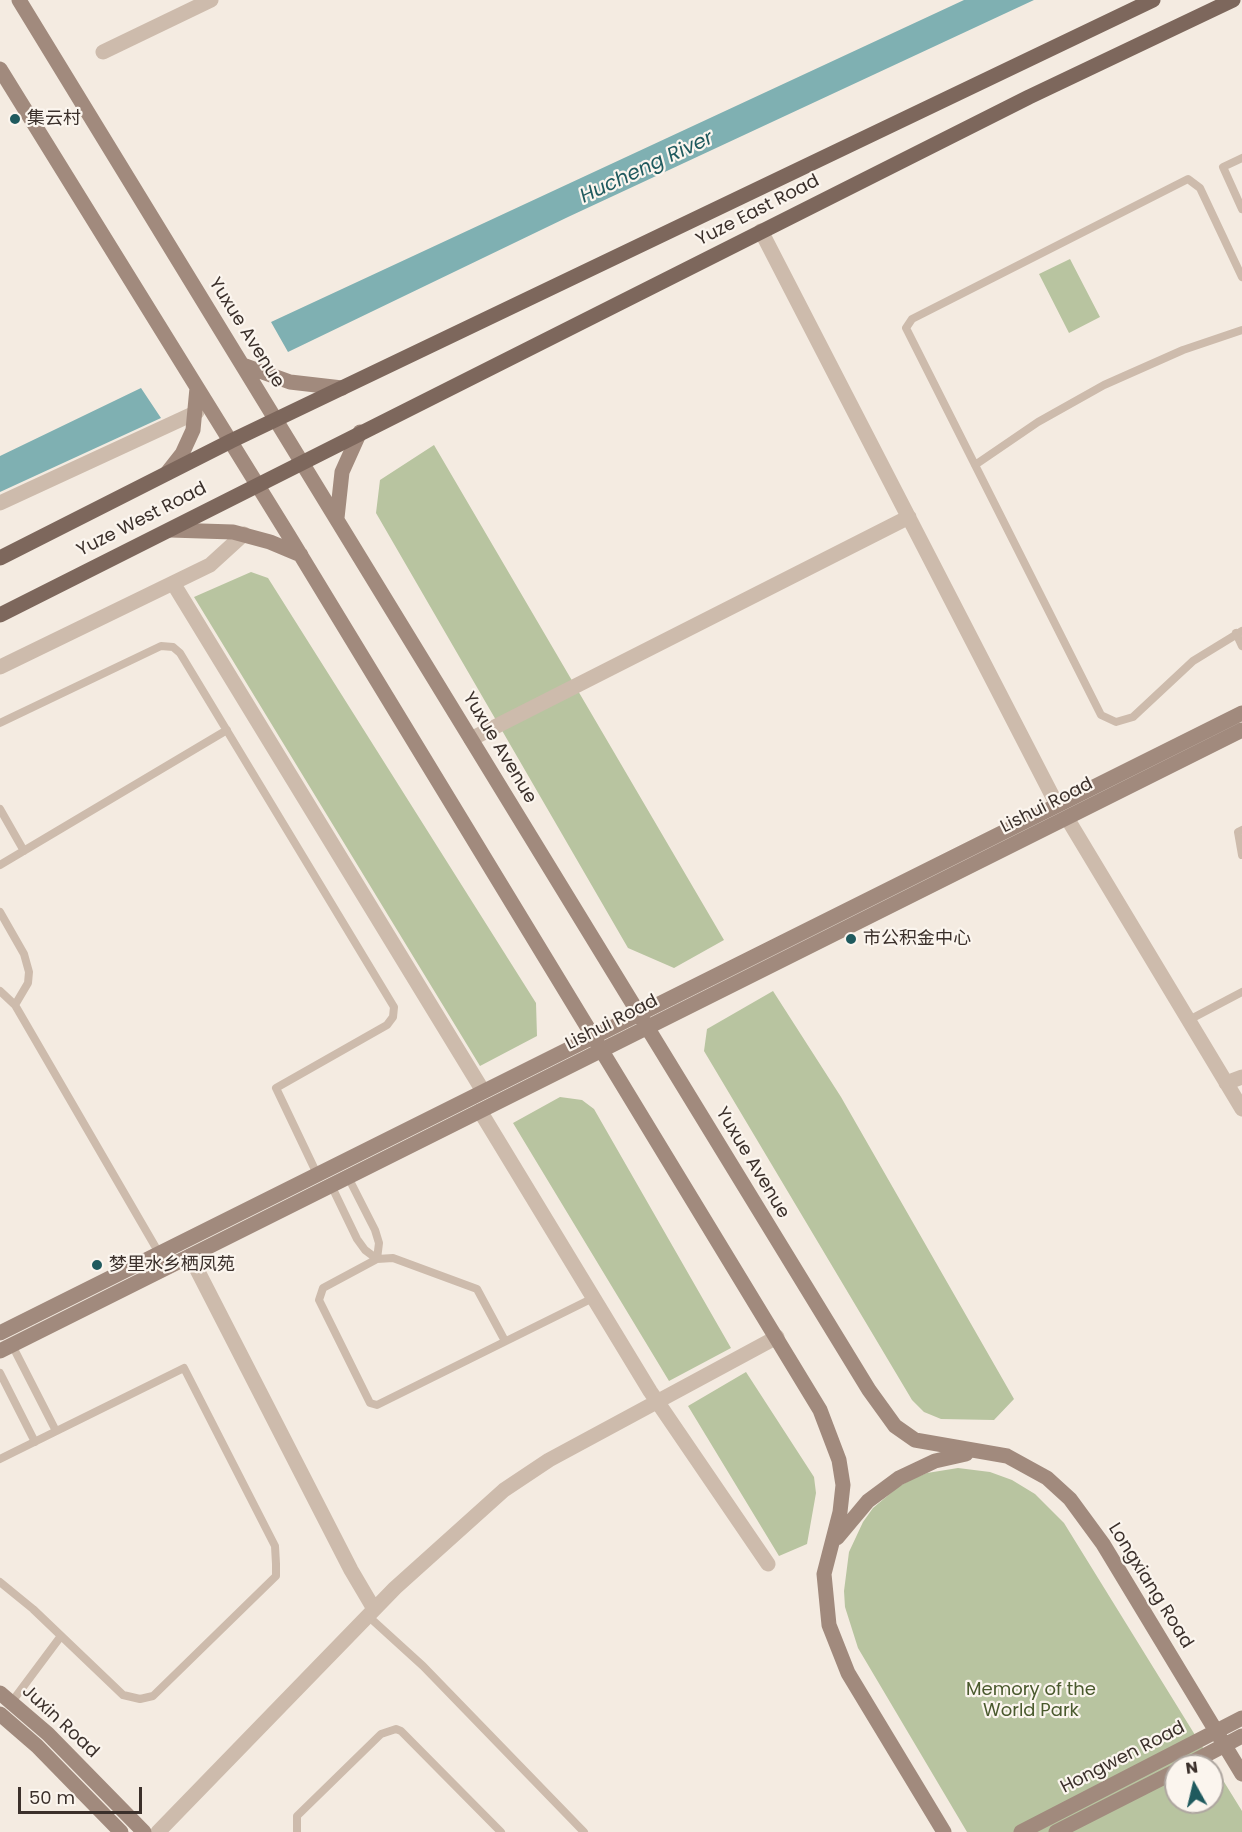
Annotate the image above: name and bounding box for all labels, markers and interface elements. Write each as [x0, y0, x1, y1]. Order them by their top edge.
place label: 集云村 [27, 108, 81, 130]
marker: 集云村 [8, 112, 22, 126]
water label: Hucheng River [576, 127, 718, 209]
street label: Yuze East Road [693, 171, 823, 251]
street label: Yuxue Avenue [204, 274, 288, 392]
street label: Yuze West Road [74, 478, 210, 562]
street label: Yuxue Avenue [457, 689, 541, 807]
street label: Lishui Road [997, 774, 1097, 838]
place label: 市公积金中心 [863, 928, 971, 950]
marker: 市公积金中心 [844, 932, 858, 946]
street label: Lishui Road [562, 991, 662, 1055]
street label: Yuxue Avenue [710, 1104, 794, 1222]
place label: 梦里水乡栖凤苑 [109, 1254, 235, 1276]
marker: 梦里水乡栖凤苑 [90, 1258, 104, 1272]
street label: Longxiang Road [1103, 1519, 1197, 1653]
park label: Memory of the World Park [966, 1679, 1096, 1722]
street label: Juxin Road [17, 1681, 103, 1763]
street label: Hongwen Road [1057, 1717, 1189, 1799]
north arrow [1164, 1754, 1224, 1814]
text: N [1184, 1755, 1199, 1780]
scale bar [21, 1775, 146, 1813]
text: 50 m [29, 1785, 75, 1810]

